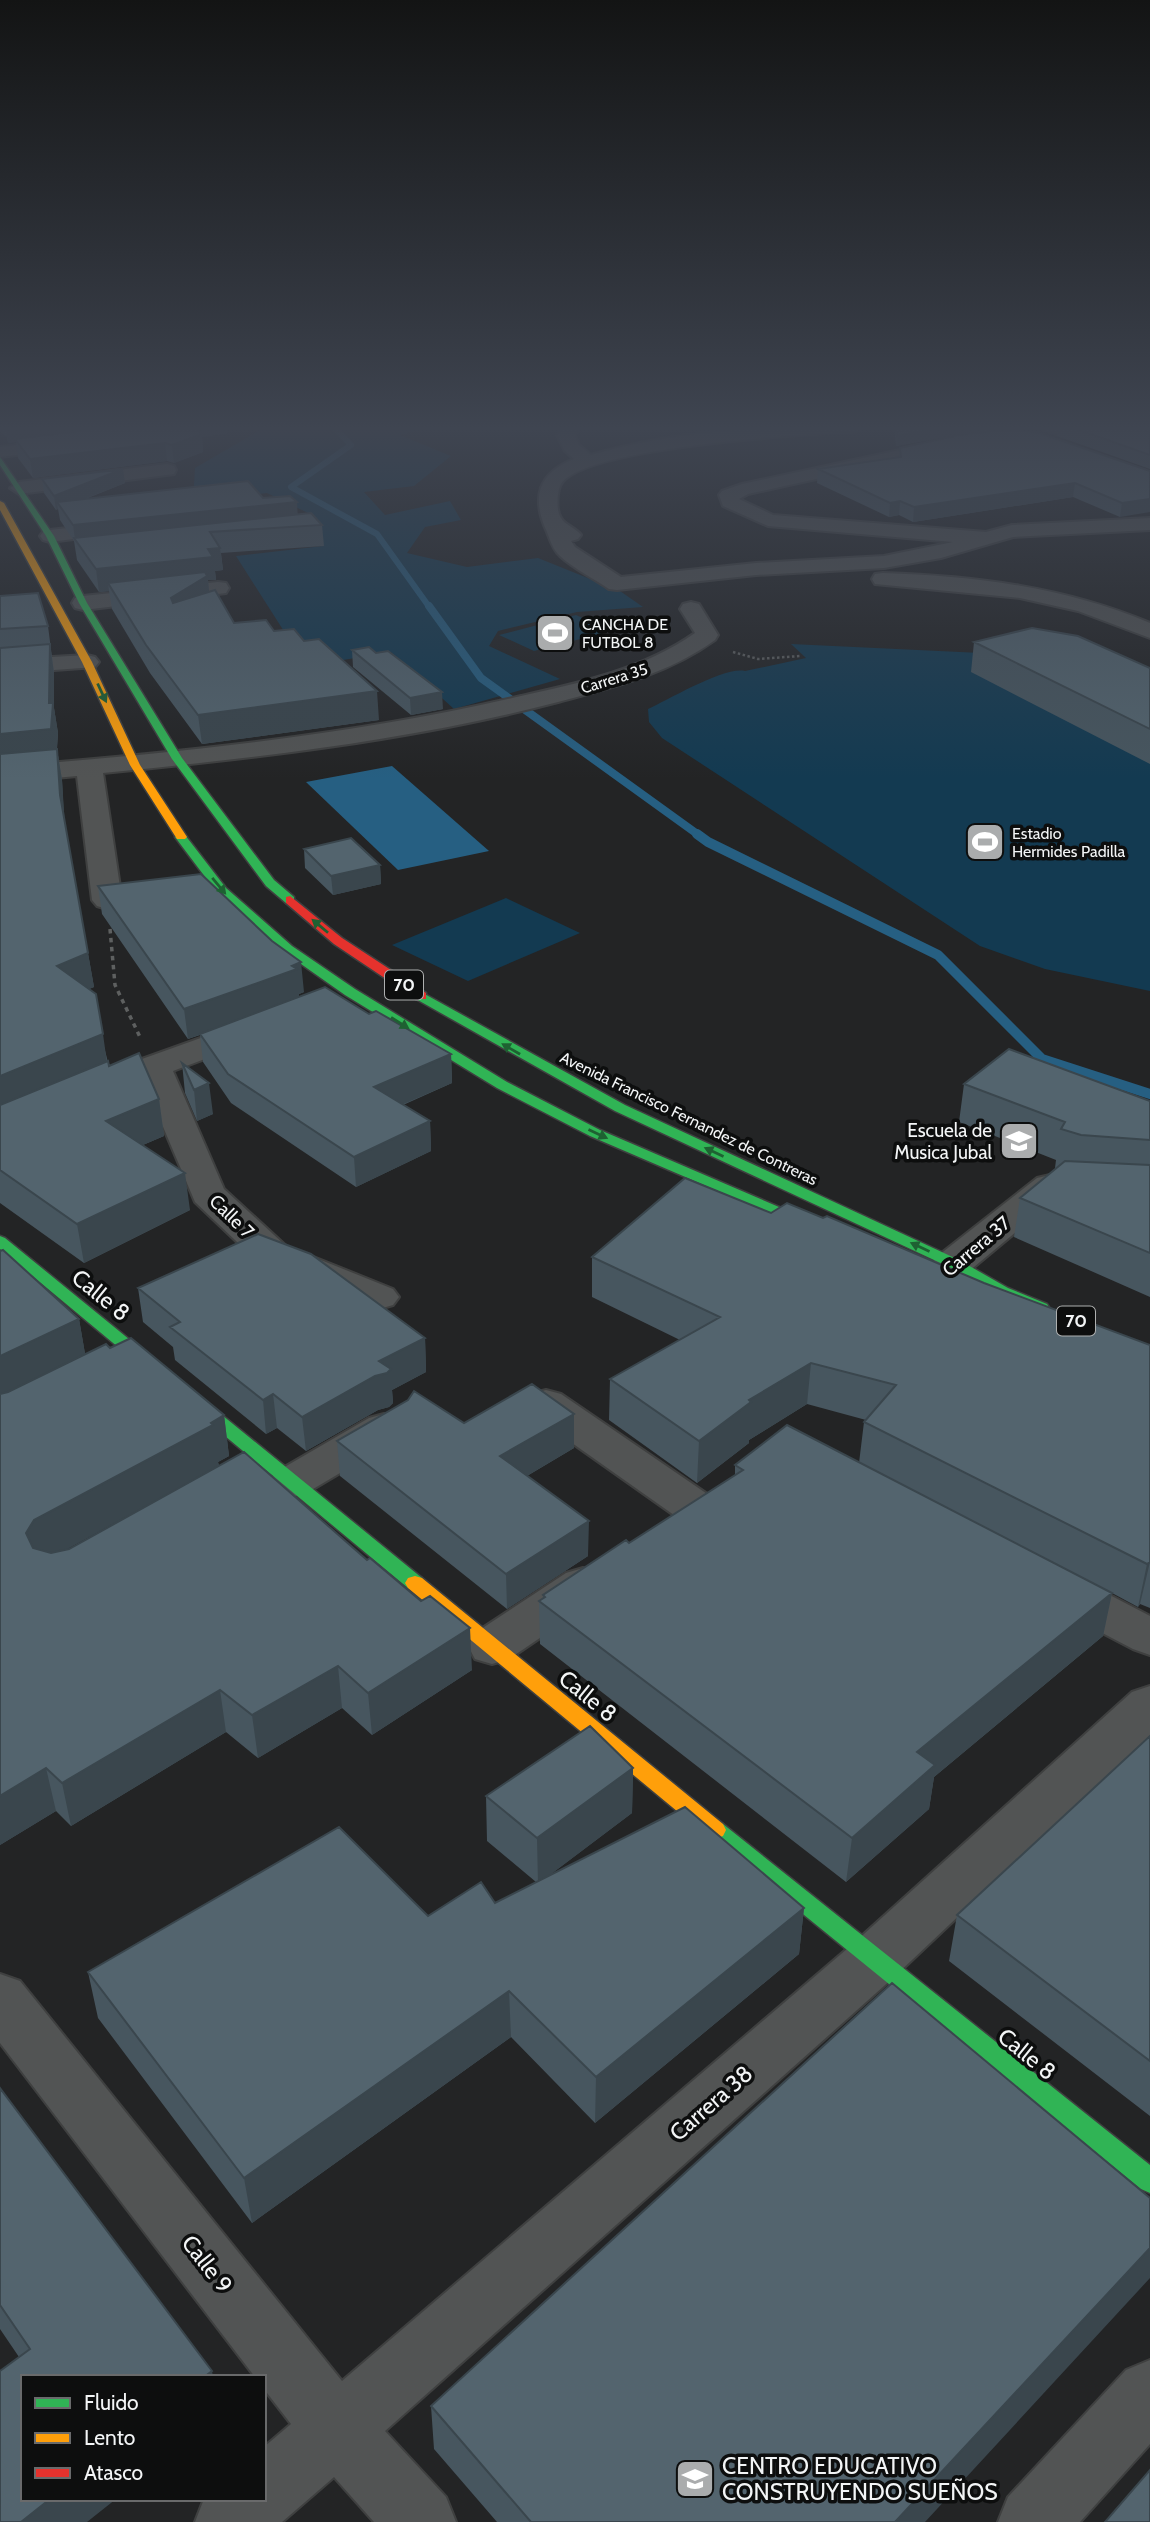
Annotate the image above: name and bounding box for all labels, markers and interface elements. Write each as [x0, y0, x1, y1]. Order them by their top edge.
sports icon: CANCHA DE FUTBOL 8 [534, 612, 576, 654]
place label: CANCHA DE FUTBOL 8 [582, 615, 668, 652]
street label: Carrera 35 [578, 659, 650, 698]
one-way arrow [96, 683, 107, 703]
sports icon: Estadio Hermides Padilla [964, 821, 1006, 863]
place label: Estadio Hermides Padilla [1012, 824, 1125, 861]
one-way arrow [212, 877, 227, 895]
one-way arrow [311, 918, 329, 934]
road number: 70 [385, 970, 423, 1000]
one-way arrow [391, 1017, 410, 1030]
one-way arrow [501, 1043, 520, 1056]
street label: Avenida Francisco Fernandez de Contreras [557, 1048, 821, 1189]
place label: Escuela de Musica Jubal [894, 1119, 993, 1164]
school or university icon: Escuela de Musica Jubal [998, 1120, 1040, 1162]
one-way arrow [588, 1129, 608, 1140]
one-way arrow [704, 1146, 724, 1157]
street label: Calle 7 [205, 1190, 259, 1243]
street label: Carrera 37 [938, 1211, 1015, 1281]
one-way arrow [910, 1241, 930, 1253]
street label: Calle 8 [66, 1263, 136, 1327]
road number: 70 [1057, 1306, 1095, 1336]
street label: Calle 8 [553, 1664, 623, 1728]
street label: Calle 8 [992, 2022, 1062, 2086]
street label: Carrera 38 [664, 2059, 758, 2147]
street label: Calle 9 [176, 2229, 238, 2299]
legend [21, 2375, 266, 2501]
text: Fluido [84, 2390, 139, 2415]
text: Lento [84, 2425, 135, 2450]
place label: CENTRO EDUCATIVO CONSTRUYENDO SUEÑOS [722, 2452, 998, 2506]
school or university icon: CENTRO EDUCATIVO CONSTRUYENDO SUEÑOS [674, 2458, 716, 2500]
text: Atasco [84, 2460, 143, 2485]

